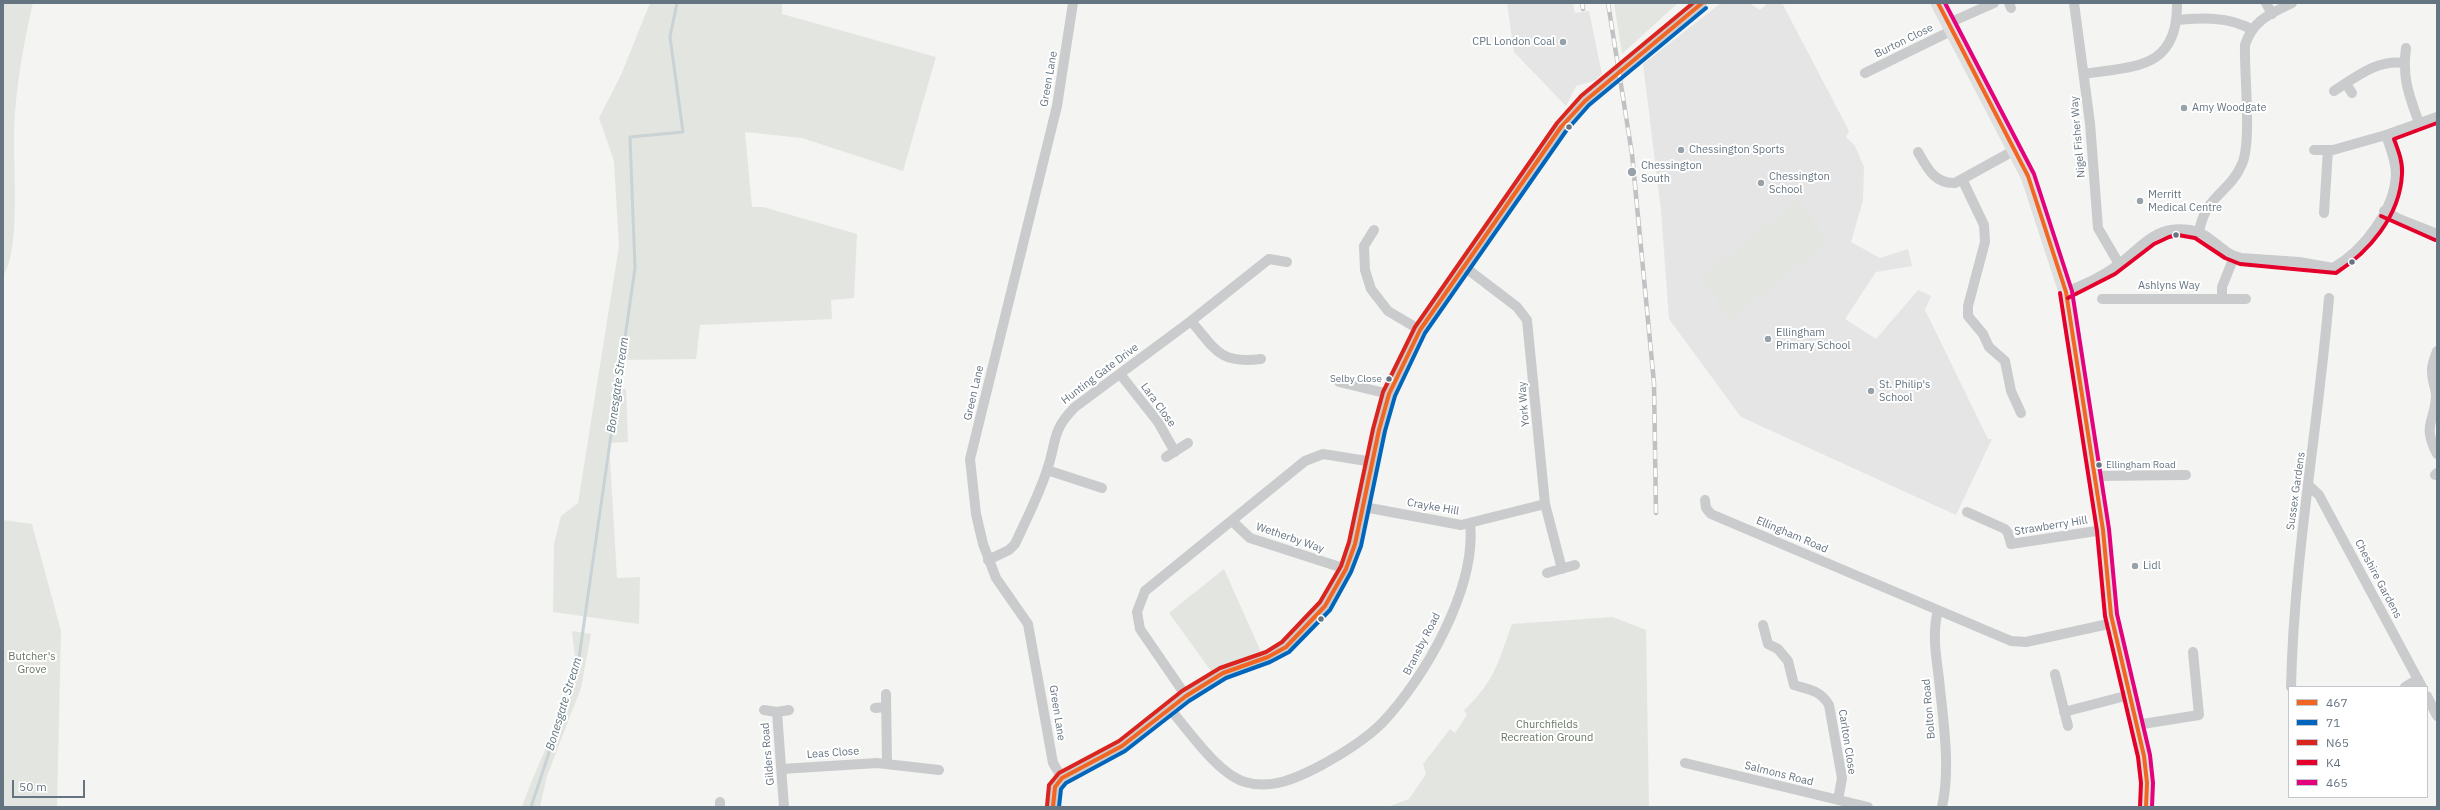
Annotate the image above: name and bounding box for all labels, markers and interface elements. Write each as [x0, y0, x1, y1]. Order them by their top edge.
street label: Burton Close [1872, 21, 1936, 61]
place label: CPL London Coal [1472, 35, 1555, 49]
marker: CPL London Coal [1558, 37, 1568, 47]
street label: Green Lane [1038, 50, 1060, 108]
street label: Nigel Fisher Way [2068, 96, 2088, 178]
place label: Amy Woodgate [2192, 101, 2266, 115]
marker: Amy Woodgate [2179, 103, 2189, 113]
unlabelled marker [1564, 122, 1574, 132]
place label: Chessington Sports [1689, 143, 1785, 157]
marker: Chessington Sports [1676, 145, 1686, 155]
place label: Chessington South [1641, 159, 1702, 185]
marker: Chessington South [1626, 166, 1638, 178]
place label: Chessington School [1769, 170, 1830, 196]
marker: Chessington School [1756, 178, 1766, 188]
place label: Merritt Medical Centre [2148, 188, 2222, 214]
marker: Merritt Medical Centre [2135, 196, 2145, 206]
unlabelled marker [2171, 230, 2181, 240]
unlabelled marker [2347, 257, 2357, 267]
street label: Ashlyns Way [2138, 279, 2200, 293]
place label: Ellingham Primary School [1776, 326, 1851, 352]
marker: Ellingham Primary School [1763, 334, 1773, 344]
water label: Bonesgate Stream [604, 336, 632, 434]
street label: Hunting Gate Drive [1059, 341, 1141, 407]
street label: Green Lane [961, 364, 987, 422]
place label: Selby Close [1330, 373, 1382, 385]
marker: Selby Close [1384, 374, 1394, 384]
place label: St. Philip's School [1879, 378, 1930, 404]
street label: Lara Close [1138, 380, 1178, 430]
street label: York Way [1515, 381, 1533, 427]
marker: St. Philip's School [1866, 386, 1876, 396]
street label: Sussex Gardens [2284, 451, 2308, 531]
place label: Ellingham Road [2106, 459, 2176, 471]
marker: Ellingham Road [2094, 460, 2104, 470]
street label: Crayke Hill [1406, 496, 1460, 518]
street label: Ellingham Road [1754, 514, 1830, 556]
street label: Strawberry Hill [2014, 514, 2088, 538]
street label: Wetherby Way [1254, 520, 1326, 556]
street label: Cheshire Gardens [2352, 537, 2404, 621]
place label: Lidl [2143, 559, 2161, 573]
marker: Lidl [2130, 561, 2140, 571]
street label: Bransby Road [1401, 611, 1443, 677]
unlabelled marker [1316, 614, 1326, 624]
park label: Butcher's Grove [8, 650, 56, 676]
water label: Bonesgate Stream [543, 656, 585, 752]
street label: Bolton Road [1920, 678, 1938, 740]
street label: Green Lane [1046, 684, 1068, 742]
legend [2288, 686, 2428, 798]
text: 467 [2326, 695, 2348, 710]
street label: Carlton Close [1835, 708, 1859, 776]
text: 71 [2326, 715, 2340, 730]
park label: Churchfields Recreation Ground [1501, 718, 1593, 744]
street label: Gilders Road [759, 722, 777, 786]
text: N65 [2326, 735, 2349, 750]
street label: Leas Close [806, 745, 860, 761]
text: K4 [2326, 755, 2341, 770]
street label: Salmons Road [1743, 759, 1815, 789]
scale bar [14, 772, 87, 798]
text: 465 [2326, 775, 2348, 790]
text: 50 m [19, 779, 47, 794]

